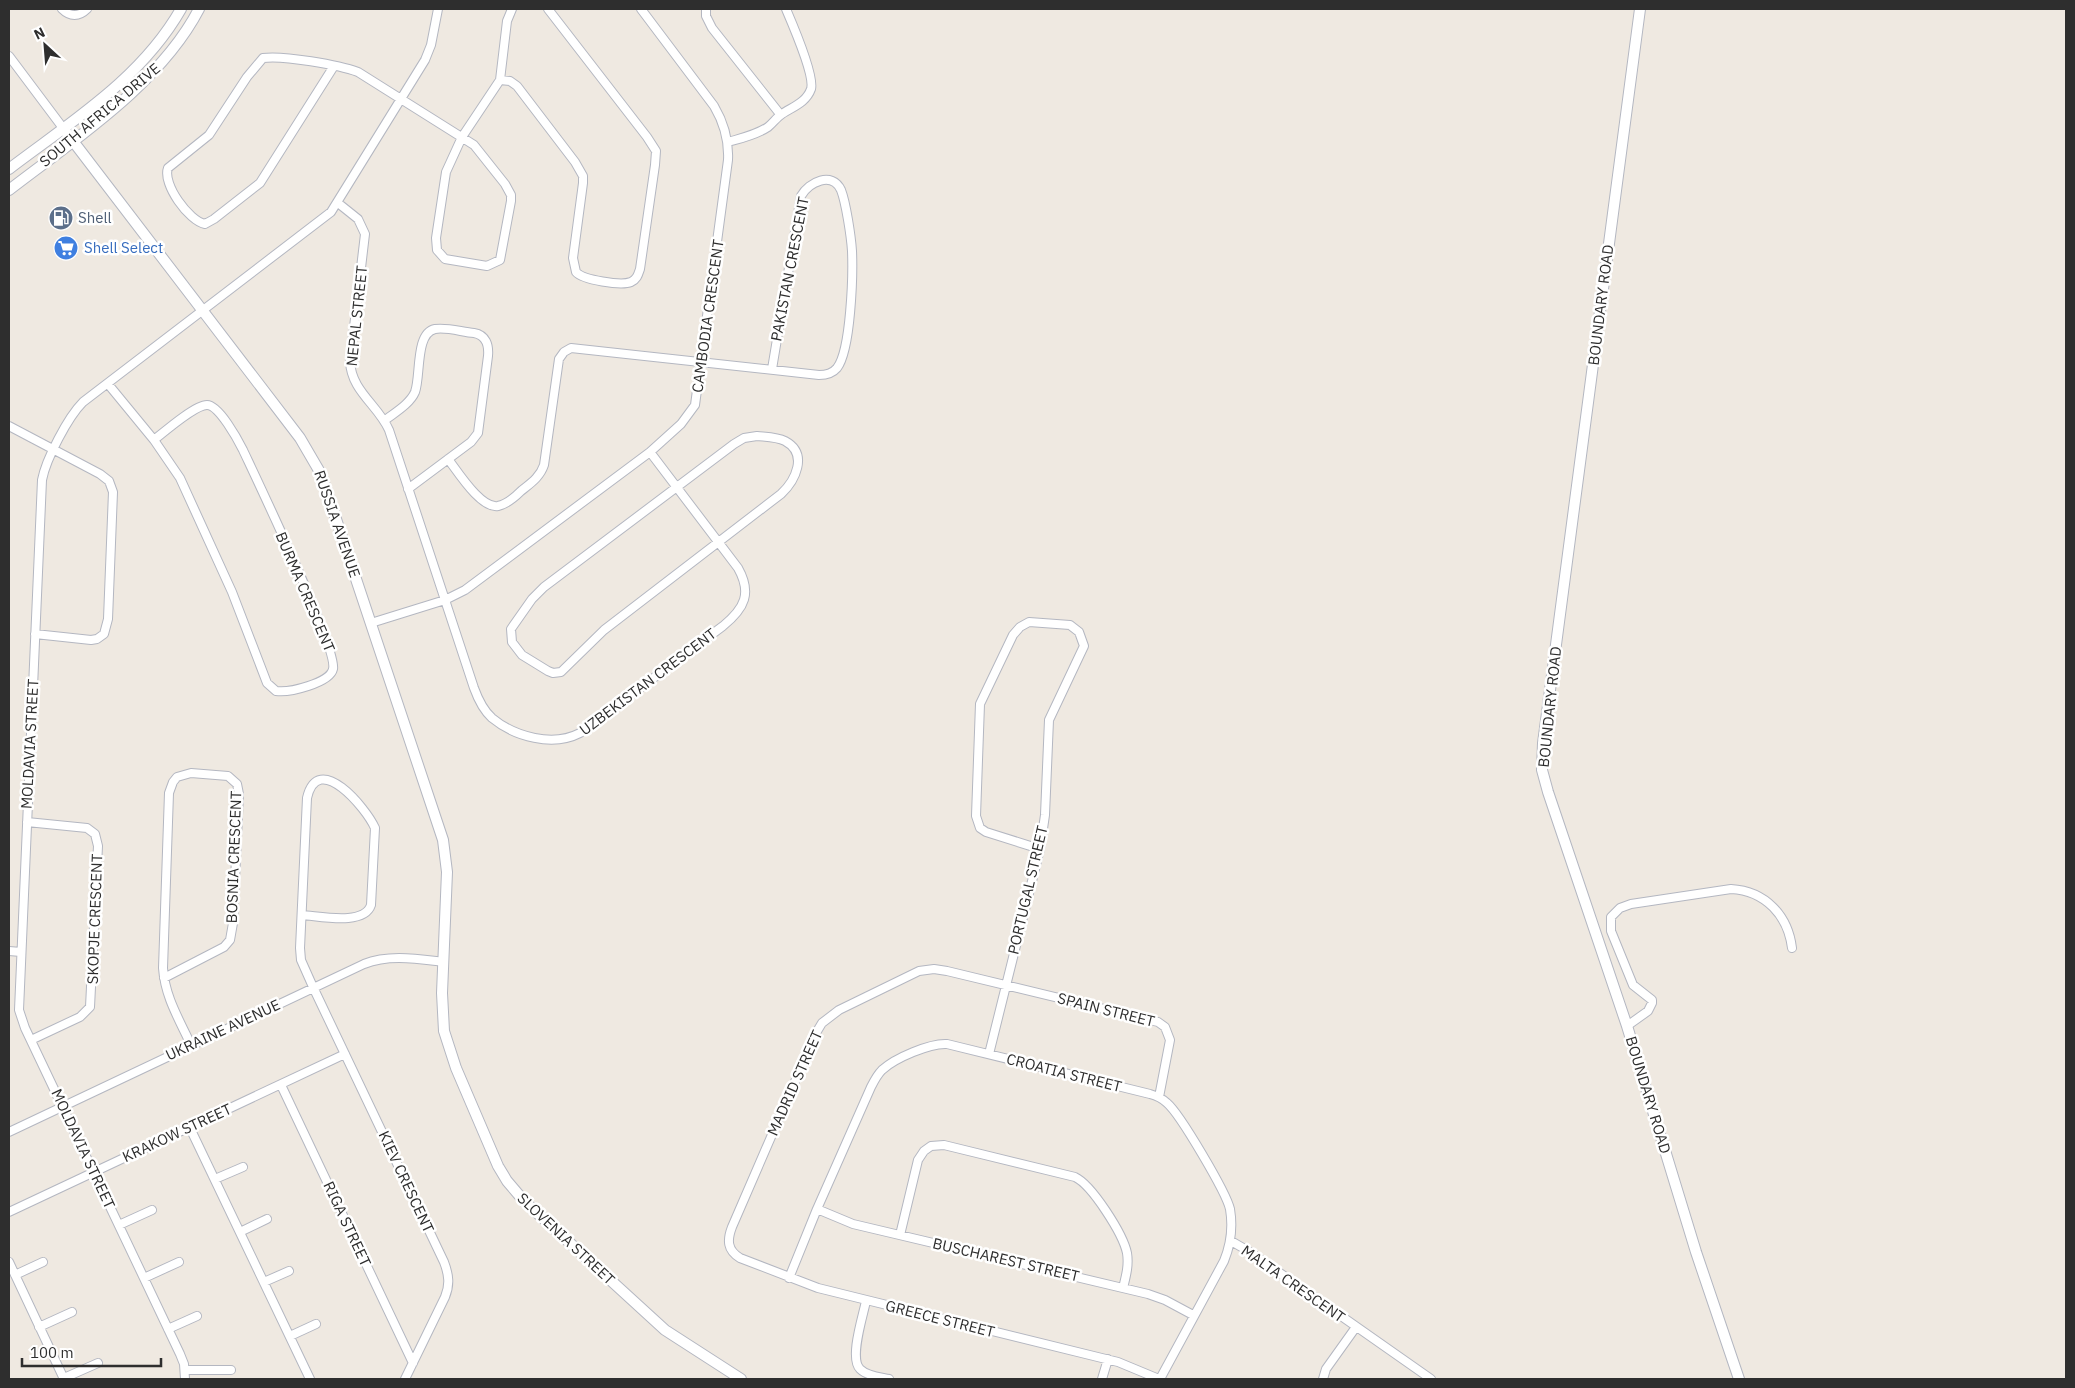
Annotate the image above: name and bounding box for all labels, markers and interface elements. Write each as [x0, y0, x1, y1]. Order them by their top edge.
north arrow [20, 20, 70, 70]
text: N [31, 23, 48, 44]
street label: SOUTH AFRICA DRIVE [35, 59, 164, 171]
street label: PAKISTAN CRESCENT [766, 195, 813, 343]
fuel station icon: Shell [48, 205, 74, 231]
place label: Shell [78, 208, 112, 227]
supermarket icon: Shell Select [53, 235, 79, 261]
place label: Shell Select [84, 238, 163, 257]
street label: CAMBODIA CRESCENT [687, 238, 728, 394]
street label: BOUNDARY ROAD [1584, 243, 1617, 367]
street label: NEPAL STREET [342, 264, 371, 367]
street label: RUSSIA AVENUE [310, 468, 365, 580]
street label: BURMA CRESCENT [272, 529, 339, 655]
street label: UZBEKISTAN CRESCENT [576, 624, 720, 739]
street label: BOUNDARY ROAD [1534, 645, 1565, 768]
street label: MOLDAVIA STREET [17, 678, 42, 810]
street label: BOSNIA CRESCENT [222, 790, 245, 924]
street label: PORTUGAL STREET [1003, 823, 1052, 956]
street label: SKOPJE CRESCENT [83, 853, 106, 985]
street label: SPAIN STREET [1055, 988, 1157, 1031]
street label: UKRAINE AVENUE [162, 995, 283, 1064]
street label: MADRID STREET [763, 1027, 827, 1139]
street label: BOUNDARY ROAD [1622, 1034, 1675, 1156]
street label: CROATIA STREET [1004, 1049, 1124, 1096]
street label: MOLDAVIA STREET [47, 1086, 120, 1212]
street label: KRAKOW STREET [119, 1099, 235, 1166]
street label: KIEV CRESCENT [375, 1128, 439, 1236]
street label: RIGA STREET [319, 1178, 376, 1270]
street label: SLOVENIA STREET [514, 1189, 619, 1289]
street label: BUSCHAREST STREET [931, 1233, 1082, 1286]
street label: MALTA CRESCENT [1238, 1241, 1349, 1327]
street label: GREECE STREET [884, 1296, 997, 1341]
scale bar [22, 1336, 161, 1368]
text: 100 m [30, 1343, 74, 1362]

